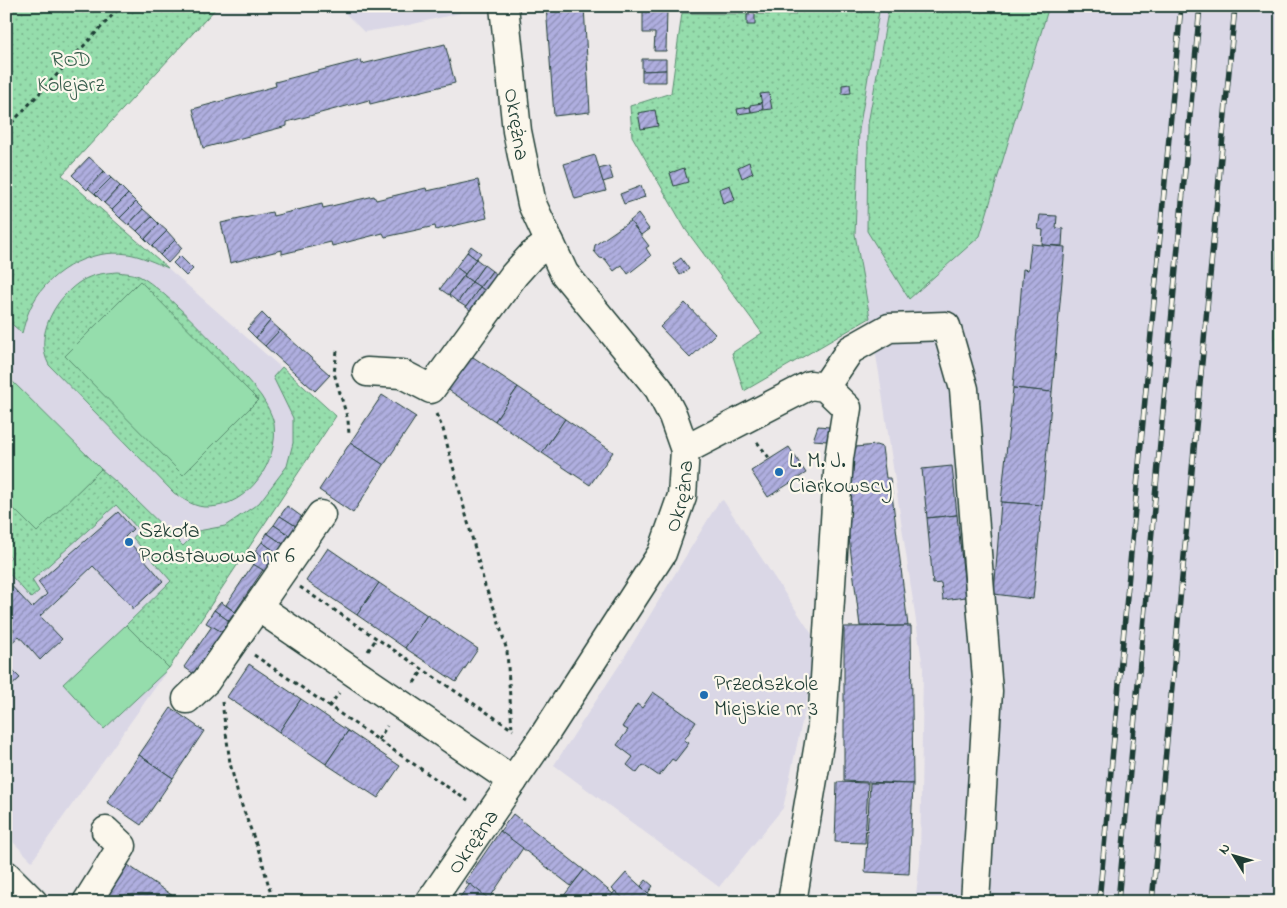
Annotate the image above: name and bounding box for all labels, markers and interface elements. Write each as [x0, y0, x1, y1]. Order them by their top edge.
park label: ROD Kolejarz [37, 45, 105, 102]
street label: Okrężna [494, 86, 537, 163]
place label: L. M. J. Ciarkowscy [789, 446, 892, 504]
street label: Okrężna [658, 459, 703, 537]
marker: L. M. J. Ciarkowscy [773, 466, 785, 478]
place label: Szkoła Podstawowa nr 6 [139, 516, 295, 573]
marker: Szkoła Podstawowa nr 6 [123, 536, 135, 548]
place label: Przedszkole Miejskie nr 3 [714, 669, 818, 726]
marker: Przedszkole Miejskie nr 3 [698, 689, 710, 701]
street label: Okrężna [441, 804, 508, 882]
north arrow [1210, 830, 1260, 880]
text: N [1214, 839, 1236, 859]

